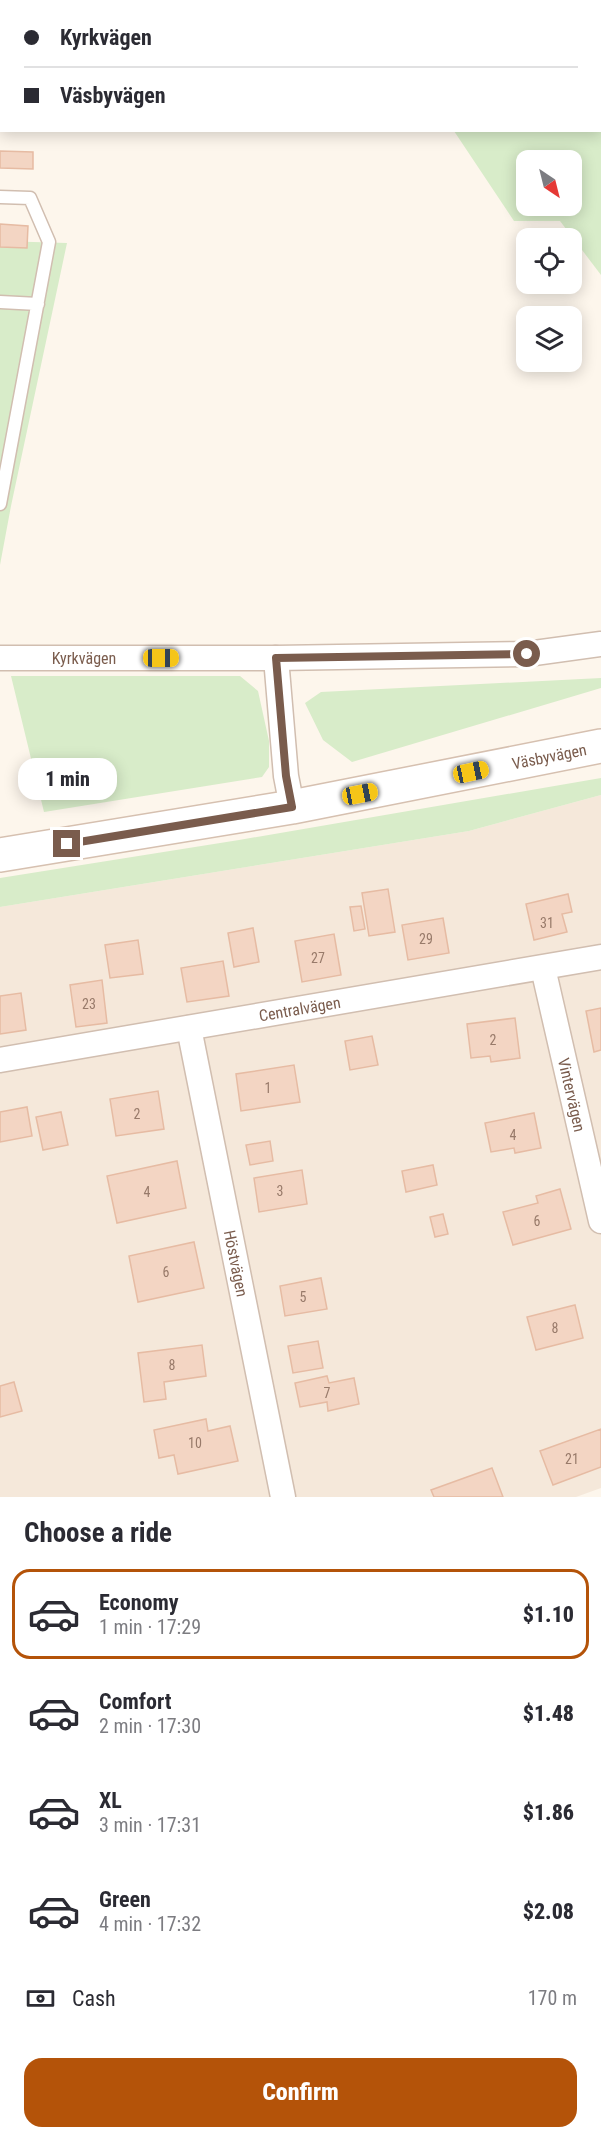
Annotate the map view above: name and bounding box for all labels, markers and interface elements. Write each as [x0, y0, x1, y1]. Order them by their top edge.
text: Kyrkvägen [60, 25, 152, 50]
text: Väsbyvägen [60, 83, 166, 108]
north arrow [516, 150, 582, 216]
map controls [516, 150, 582, 372]
button: locate [516, 228, 582, 294]
button: layers [516, 306, 582, 372]
route start [513, 640, 540, 667]
street label: Kyrkvägen [52, 649, 116, 668]
car [143, 649, 179, 667]
street label: Väsbyvägen [510, 740, 588, 773]
callout: 1 min [17, 757, 116, 799]
car [452, 759, 490, 785]
text: 1 min [45, 767, 90, 791]
car [341, 782, 379, 806]
route end [53, 830, 80, 857]
house number: 31 [540, 915, 554, 931]
house number: 29 [419, 931, 433, 947]
house number: 27 [311, 950, 325, 966]
street label: Centralvägen [257, 993, 342, 1025]
house number: 23 [82, 996, 96, 1012]
house number: 2 [490, 1032, 497, 1048]
street label: Vintervägen [554, 1056, 589, 1134]
house number: 1 [265, 1080, 271, 1096]
house number: 2 [134, 1106, 141, 1122]
house number: 4 [510, 1127, 517, 1143]
house number: 3 [277, 1183, 283, 1199]
house number: 4 [144, 1184, 151, 1200]
house number: 6 [534, 1213, 541, 1229]
street label: Höstvägen [220, 1228, 252, 1298]
house number: 6 [163, 1264, 170, 1280]
house number: 5 [300, 1289, 307, 1305]
house number: 8 [552, 1320, 559, 1336]
house number: 8 [169, 1357, 176, 1373]
house number: 7 [324, 1385, 331, 1401]
house number: 10 [188, 1435, 202, 1451]
house number: 21 [565, 1451, 579, 1467]
text: Choose a ride [24, 1517, 172, 1549]
icon: car [27, 1587, 81, 1641]
text: Economy [99, 1590, 179, 1615]
text: $1.10 [523, 1602, 574, 1627]
text: 1 min · 17:29 [99, 1615, 201, 1639]
icon: car [27, 1686, 81, 1740]
text: Comfort [99, 1689, 172, 1714]
text: $1.48 [523, 1701, 574, 1726]
text: 2 min · 17:30 [99, 1714, 201, 1738]
icon: car [27, 1785, 81, 1839]
text: XL [99, 1788, 122, 1813]
text: $1.86 [523, 1800, 574, 1825]
text: 3 min · 17:31 [99, 1813, 201, 1837]
icon: car [27, 1884, 81, 1938]
text: Green [99, 1887, 151, 1912]
text: $2.08 [523, 1899, 574, 1924]
text: 4 min · 17:32 [99, 1912, 201, 1936]
icon: cash [24, 1982, 57, 2015]
text: Cash [72, 1986, 116, 2011]
text: 170 m [528, 1986, 577, 2010]
button: Confirm [24, 2058, 577, 2127]

